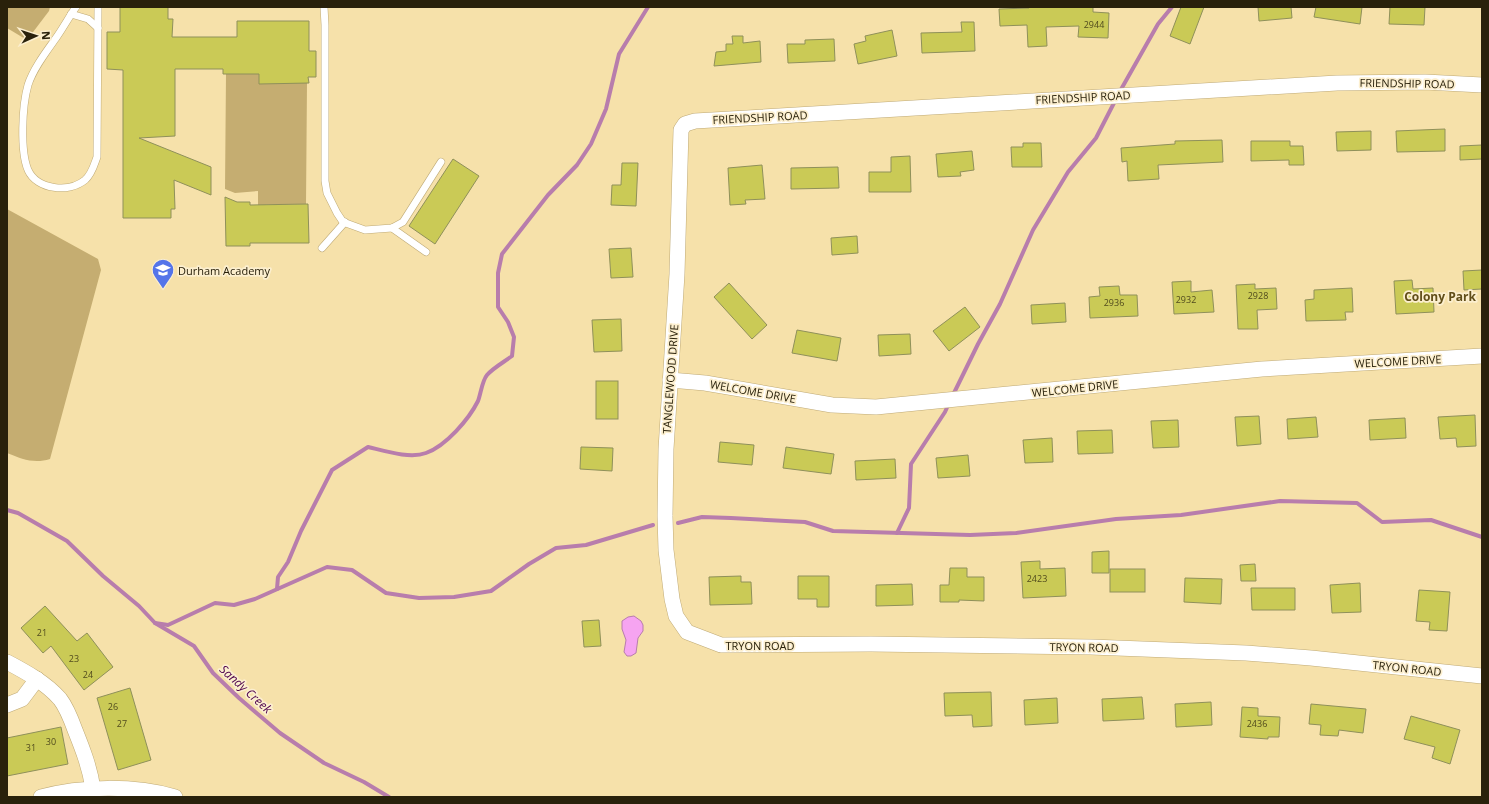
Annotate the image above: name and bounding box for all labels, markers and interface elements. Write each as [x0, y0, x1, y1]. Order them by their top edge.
north arrow [16, 16, 56, 56]
house number: 2944 [1084, 18, 1104, 31]
text: N [39, 31, 54, 40]
street label: FRIENDSHIP ROAD [1359, 75, 1455, 91]
street label: FRIENDSHIP ROAD [1035, 87, 1131, 107]
street label: FRIENDSHIP ROAD [712, 107, 808, 127]
school or university icon: Durham Academy [150, 257, 176, 290]
place label: Durham Academy [178, 263, 271, 278]
district label: Colony Park [1404, 288, 1476, 305]
house number: 2928 [1248, 289, 1268, 302]
house number: 2932 [1176, 293, 1196, 306]
house number: 2936 [1104, 296, 1124, 309]
street label: TANGLEWOOD DRIVE [659, 324, 681, 434]
street label: WELCOME DRIVE [1354, 351, 1442, 371]
street label: WELCOME DRIVE [709, 376, 797, 406]
street label: WELCOME DRIVE [1031, 376, 1119, 400]
house number: 2423 [1027, 572, 1047, 585]
house number: 21 [37, 626, 47, 639]
street label: TRYON ROAD [726, 638, 795, 653]
street label: TRYON ROAD [1049, 639, 1119, 655]
house number: 23 [69, 652, 79, 665]
street label: TRYON ROAD [1372, 657, 1442, 679]
water label: Sandy Creek [216, 661, 277, 718]
house number: 24 [83, 668, 93, 681]
house number: 26 [108, 700, 118, 713]
house number: 27 [117, 717, 127, 730]
house number: 2436 [1247, 717, 1267, 730]
house number: 30 [46, 735, 56, 748]
house number: 31 [26, 741, 36, 754]

